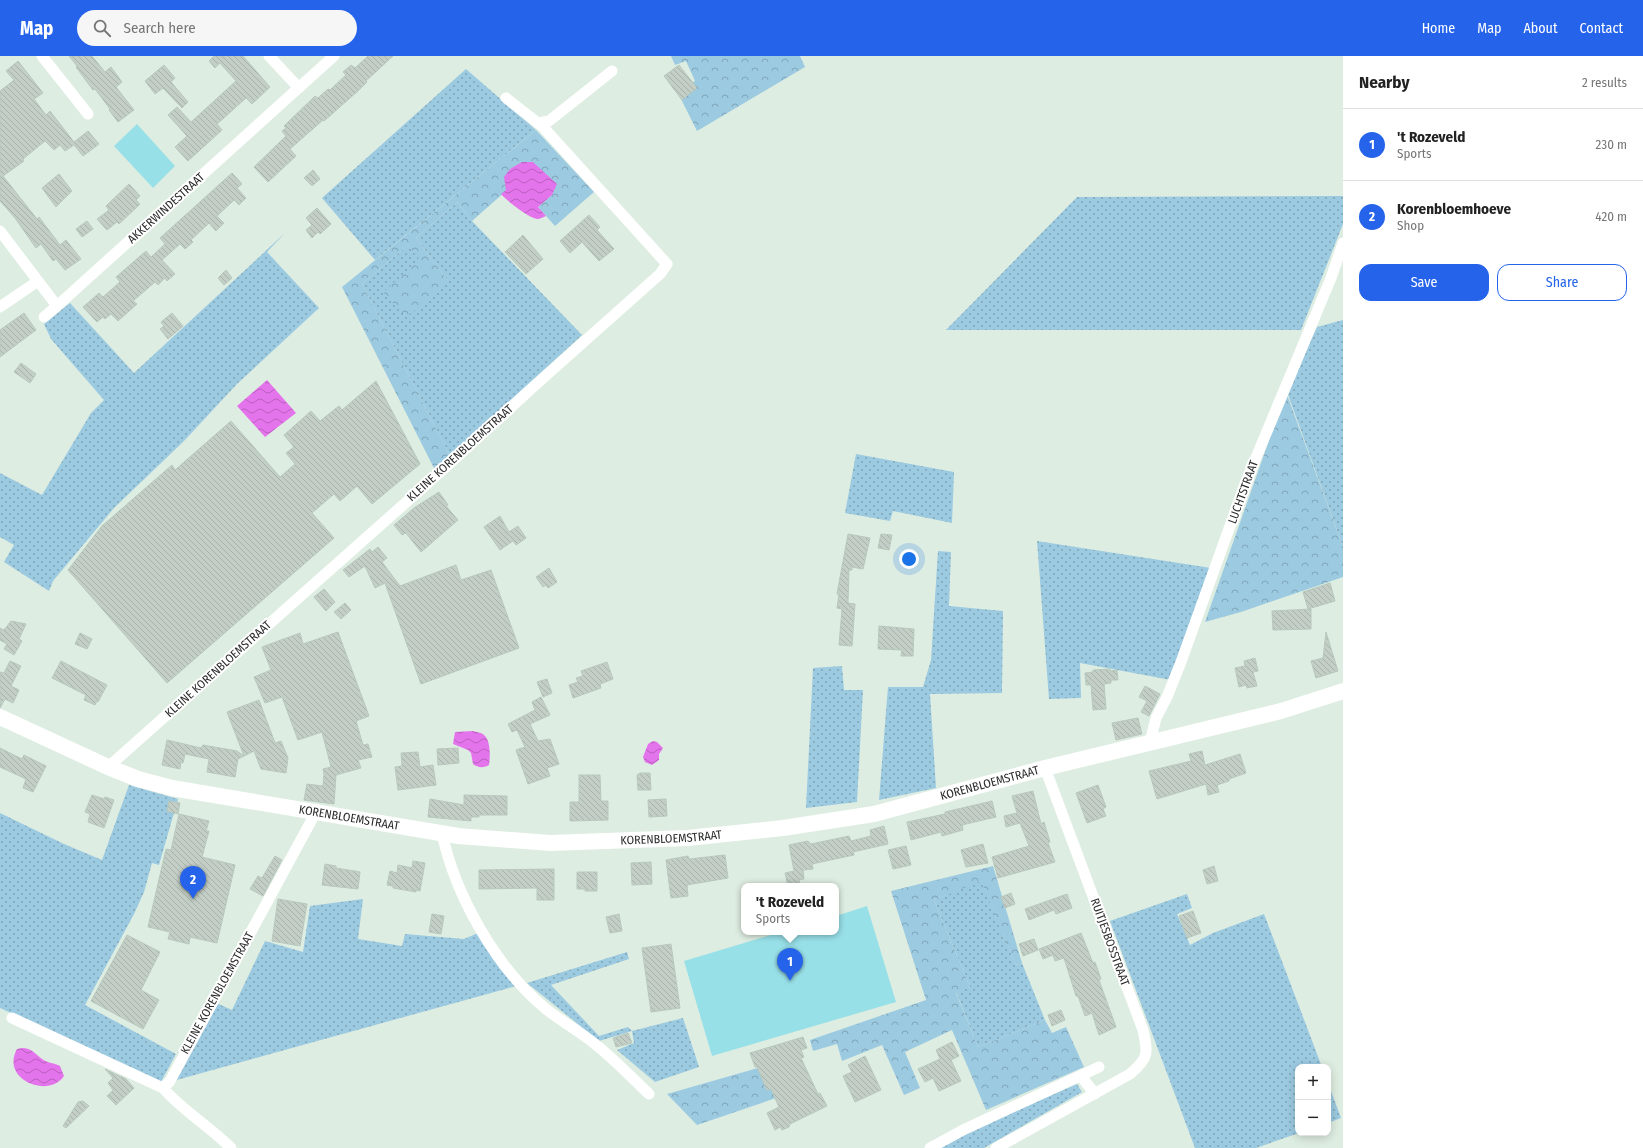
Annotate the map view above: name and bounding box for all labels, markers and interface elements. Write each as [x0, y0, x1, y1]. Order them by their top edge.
search box [77, 10, 357, 46]
text: Map [20, 17, 53, 40]
icon: search [91, 17, 113, 39]
text: Search here [123, 19, 196, 37]
text: Home [1422, 20, 1455, 37]
text: Map [1477, 20, 1501, 37]
text: About [1523, 20, 1558, 37]
text: Contact [1580, 20, 1623, 37]
text: Nearby [1359, 72, 1410, 93]
text: 2 results [1582, 75, 1627, 90]
text: 't Rozeveld [1397, 128, 1465, 146]
text: 1 [1369, 137, 1375, 152]
text: 230 m [1596, 137, 1627, 152]
text: Sports [1397, 146, 1432, 161]
street label: AKKERWINDESTRAAT [125, 170, 208, 246]
text: Korenbloemhoeve [1397, 200, 1511, 218]
text: 2 [1369, 209, 1375, 224]
text: 420 m [1595, 209, 1627, 224]
text: Shop [1397, 218, 1424, 233]
button: Save [1359, 264, 1489, 301]
button: Share [1497, 264, 1627, 301]
street label: KLEINE KORENBLOEMSTRAAT [404, 401, 516, 504]
street label: LUCHTSTRAAT [1225, 458, 1261, 525]
your location [899, 549, 919, 569]
street label: KLEINE KORENBLOEMSTRAAT [162, 617, 274, 720]
street label: KORENBLOEMSTRAAT [939, 763, 1041, 803]
street label: KORENBLOEMSTRAAT [298, 802, 401, 833]
street label: KORENBLOEMSTRAAT [620, 827, 723, 847]
pin: 2 [180, 866, 206, 899]
popup [741, 883, 839, 935]
text: 't Rozeveld [756, 893, 824, 911]
street label: RUITJESBOSSTRAAT [1088, 896, 1132, 988]
text: Sports [756, 911, 790, 926]
street label: KLEINE KORENBLOEMSTRAAT [178, 929, 257, 1057]
pin: 1 [777, 948, 803, 981]
map controls [1295, 1064, 1331, 1136]
button: + [1295, 1064, 1331, 1100]
button: − [1295, 1100, 1331, 1136]

